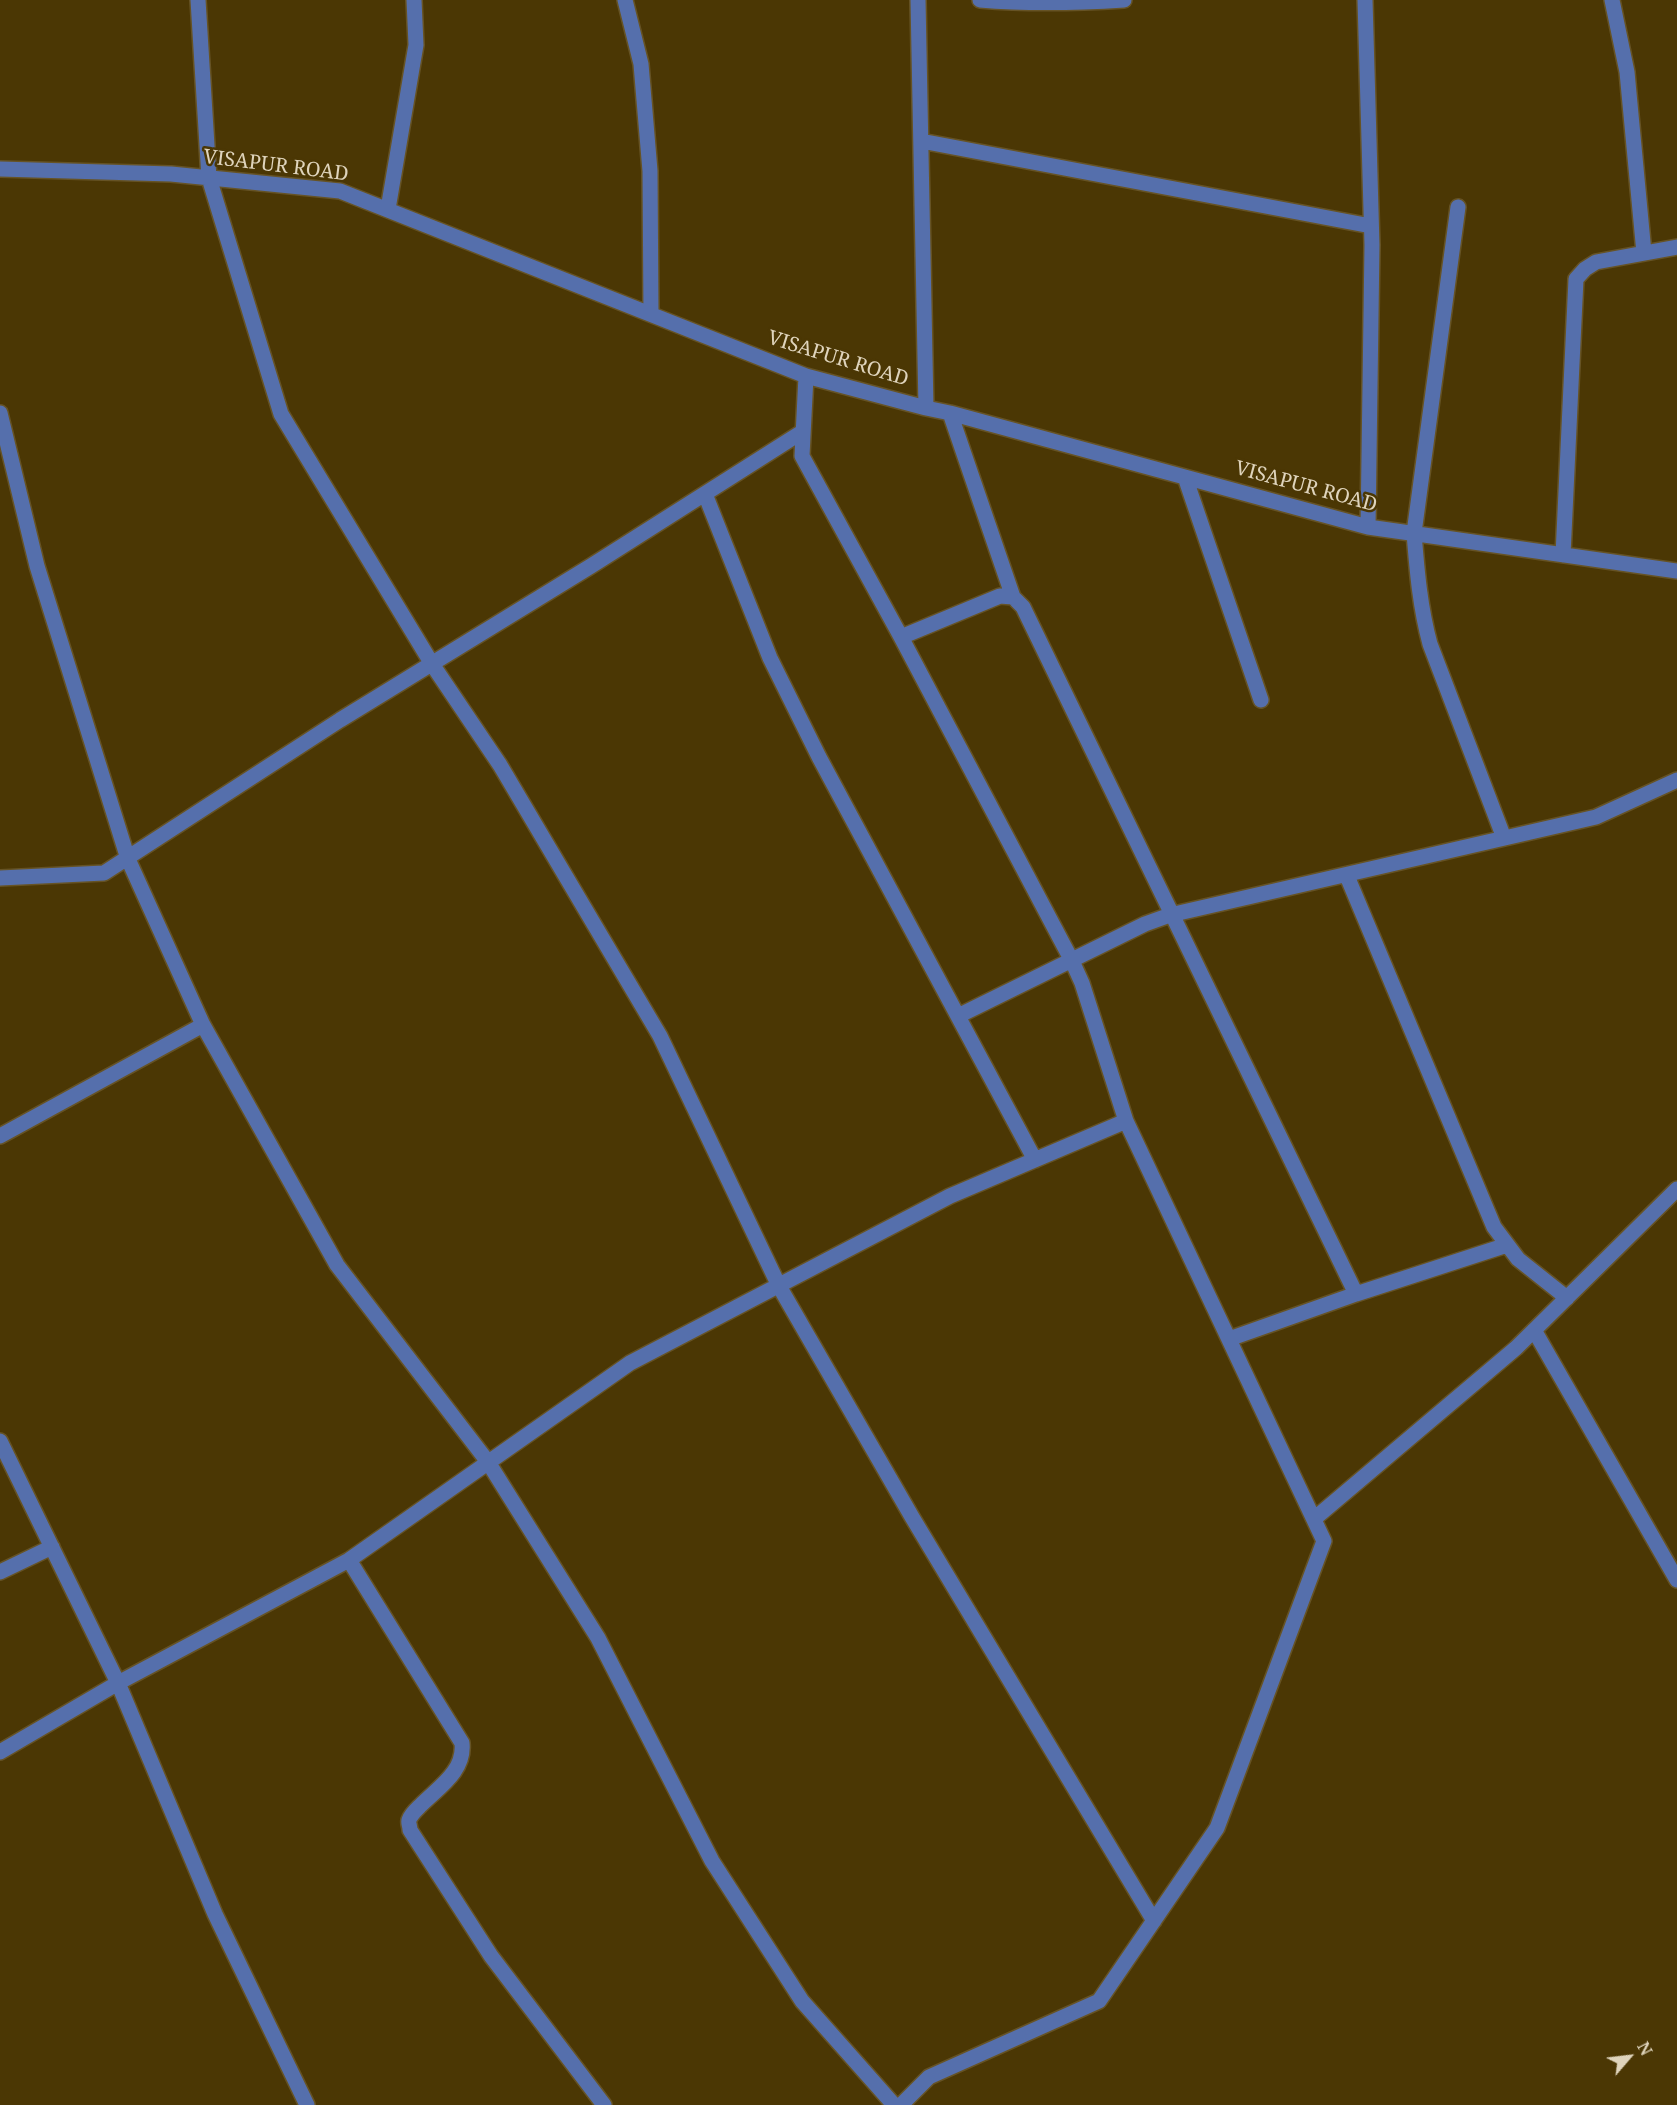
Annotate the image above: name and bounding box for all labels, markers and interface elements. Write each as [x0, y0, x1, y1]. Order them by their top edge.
street label: VISAPUR ROAD [202, 145, 350, 187]
street label: VISAPUR ROAD [765, 326, 911, 392]
street label: VISAPUR ROAD [1232, 457, 1380, 517]
north arrow [1599, 2027, 1659, 2087]
text: N [1632, 2038, 1658, 2059]

